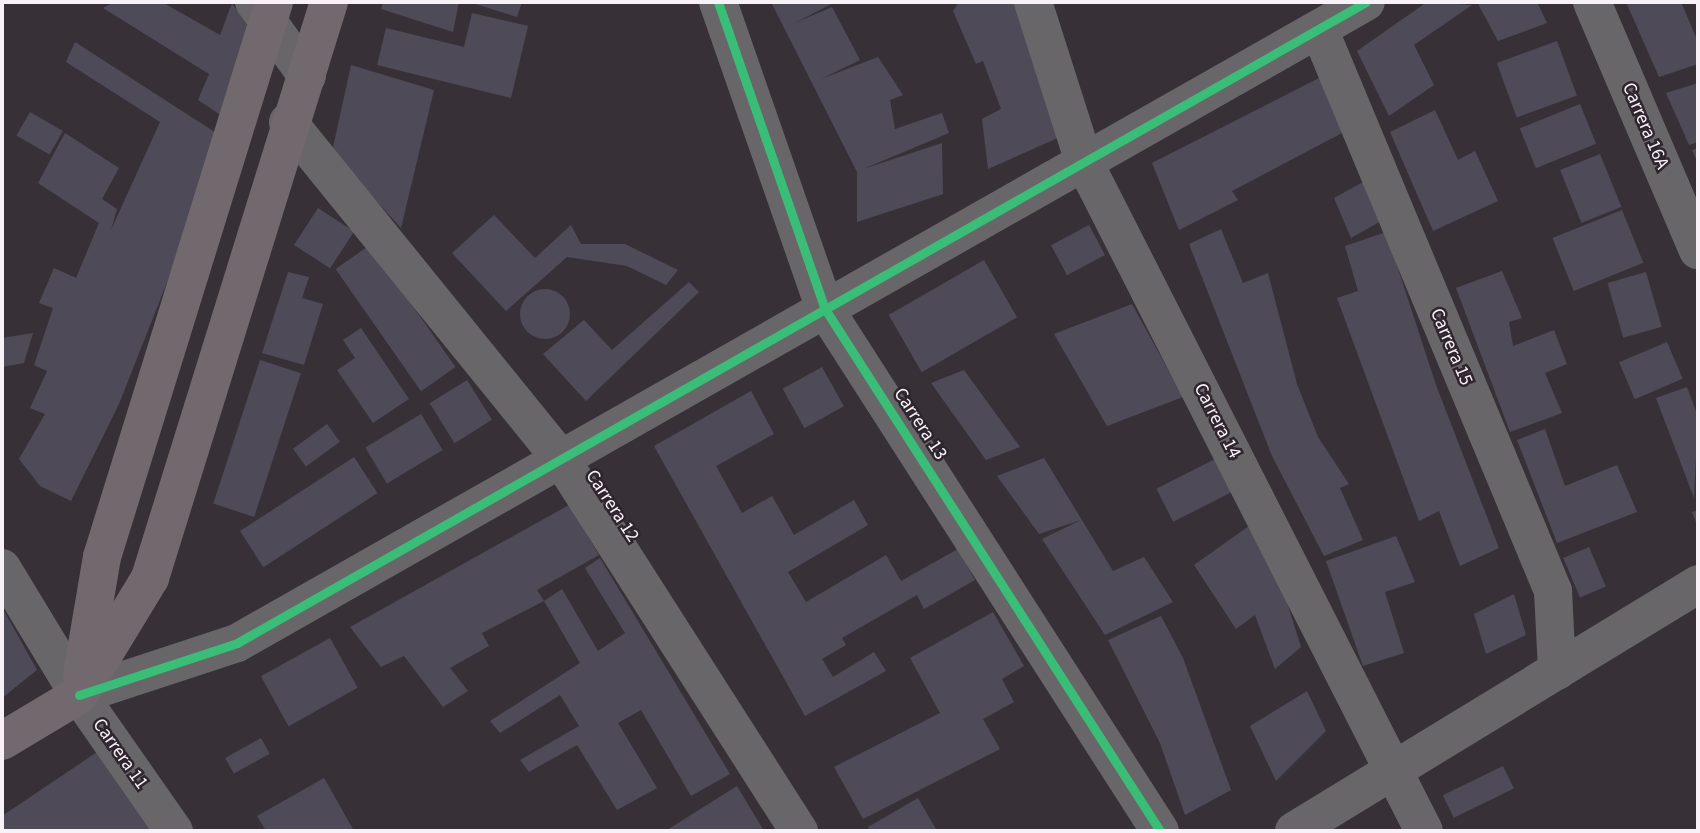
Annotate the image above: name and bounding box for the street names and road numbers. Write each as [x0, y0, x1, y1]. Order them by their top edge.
street label: Carrera 16A [1617, 79, 1673, 173]
street label: Carrera 15 [1425, 305, 1477, 389]
street label: Carrera 14 [1188, 380, 1246, 462]
street label: Carrera 13 [888, 384, 952, 464]
street label: Carrera 12 [580, 466, 644, 546]
street label: Carrera 11 [87, 714, 153, 794]

